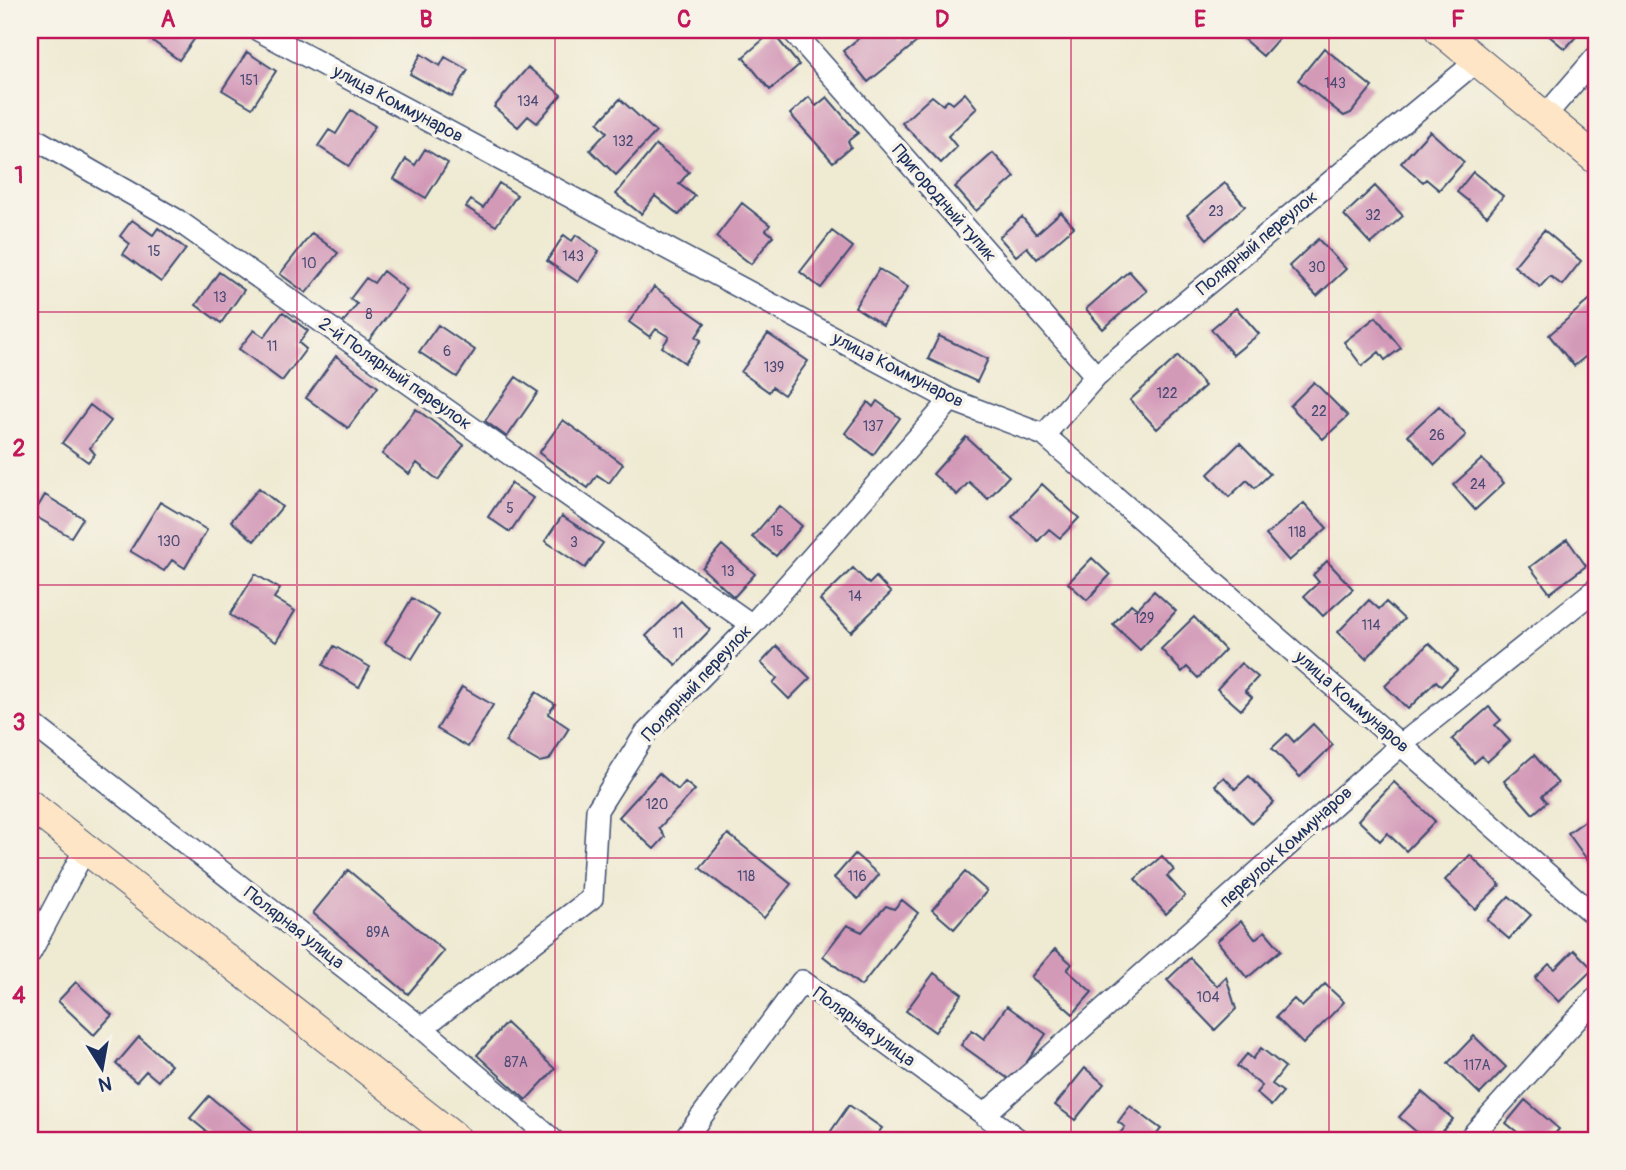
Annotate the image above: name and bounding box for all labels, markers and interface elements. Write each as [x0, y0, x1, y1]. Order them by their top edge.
text: A [161, 5, 176, 34]
text: B [419, 5, 433, 34]
text: C [677, 5, 691, 34]
text: D [935, 5, 949, 34]
text: E [1194, 5, 1206, 34]
text: F [1451, 5, 1465, 34]
street label: улица Коммунаров [328, 59, 467, 148]
house number: 151 [240, 72, 258, 89]
house number: 143 [1324, 75, 1346, 92]
house number: 134 [517, 93, 539, 110]
house number: 132 [612, 133, 634, 150]
street label: Пригородный тупик [887, 139, 1001, 267]
text: 1 [15, 161, 24, 190]
street label: Полярный переулок [1192, 185, 1322, 301]
house number: 23 [1208, 203, 1224, 220]
house number: 32 [1365, 207, 1381, 224]
house number: 15 [147, 243, 161, 260]
house number: 143 [562, 248, 584, 265]
house number: 10 [301, 255, 317, 272]
house number: 30 [1308, 259, 1326, 276]
house number: 13 [213, 289, 227, 306]
house number: 8 [365, 306, 373, 323]
street label: 2-й Полярный переулок [314, 312, 476, 436]
street label: улица Коммунаров [827, 326, 968, 413]
house number: 11 [267, 338, 277, 355]
house number: 6 [443, 343, 451, 360]
house number: 139 [764, 359, 784, 376]
house number: 122 [1156, 385, 1178, 402]
house number: 22 [1311, 403, 1327, 420]
house number: 137 [863, 418, 884, 435]
house number: 26 [1429, 427, 1445, 444]
text: 2 [13, 434, 26, 463]
house number: 24 [1470, 476, 1486, 493]
house number: 5 [506, 500, 514, 517]
house number: 15 [770, 523, 784, 540]
house number: 118 [1288, 524, 1306, 541]
house number: 130 [158, 533, 180, 550]
house number: 3 [570, 534, 578, 551]
house number: 13 [721, 563, 735, 580]
house number: 14 [848, 588, 862, 605]
house number: 129 [1134, 610, 1154, 627]
house number: 114 [1361, 617, 1381, 634]
street label: Полярный переулок [637, 620, 757, 746]
house number: 11 [673, 625, 683, 642]
street label: улица Коммунаров [1289, 645, 1414, 758]
text: 3 [13, 708, 25, 737]
street label: переулок Коммунаров [1215, 781, 1357, 913]
house number: 120 [646, 796, 668, 813]
house number: 118 [737, 868, 755, 885]
house number: 116 [847, 868, 867, 885]
street label: Полярная улица [239, 882, 349, 974]
house number: 89А [366, 924, 390, 941]
text: 4 [12, 981, 26, 1010]
street label: Полярная улица [808, 982, 920, 1072]
house number: 104 [1196, 989, 1220, 1006]
north arrow [66, 1034, 136, 1104]
house number: 87А [504, 1054, 528, 1071]
house number: 117А [1463, 1057, 1491, 1074]
text: N [96, 1071, 114, 1097]

